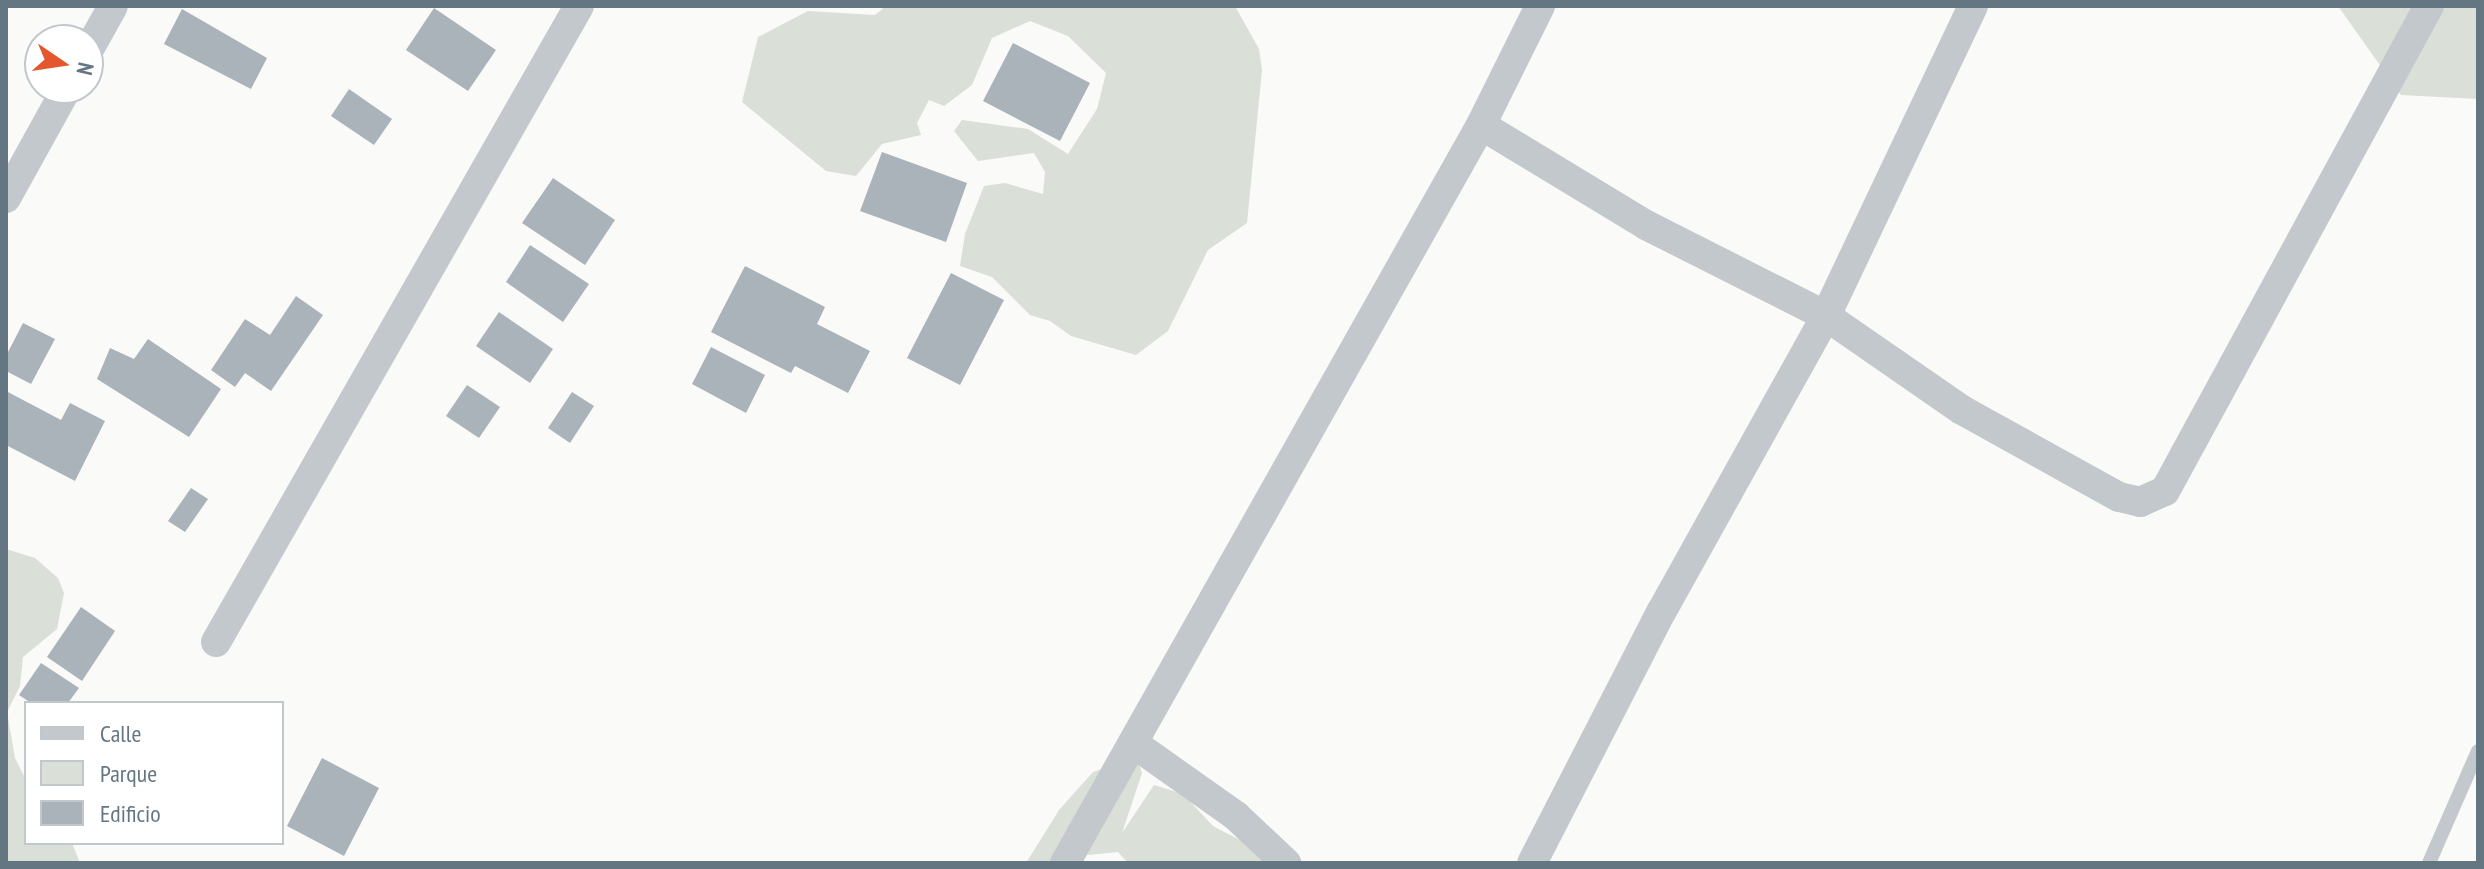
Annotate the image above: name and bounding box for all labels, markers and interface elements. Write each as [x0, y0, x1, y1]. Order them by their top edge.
north arrow [24, 24, 104, 104]
text: N [70, 60, 100, 78]
legend [24, 701, 284, 845]
text: Calle [100, 718, 141, 749]
text: Parque [100, 758, 157, 789]
text: Edificio [100, 798, 161, 829]

